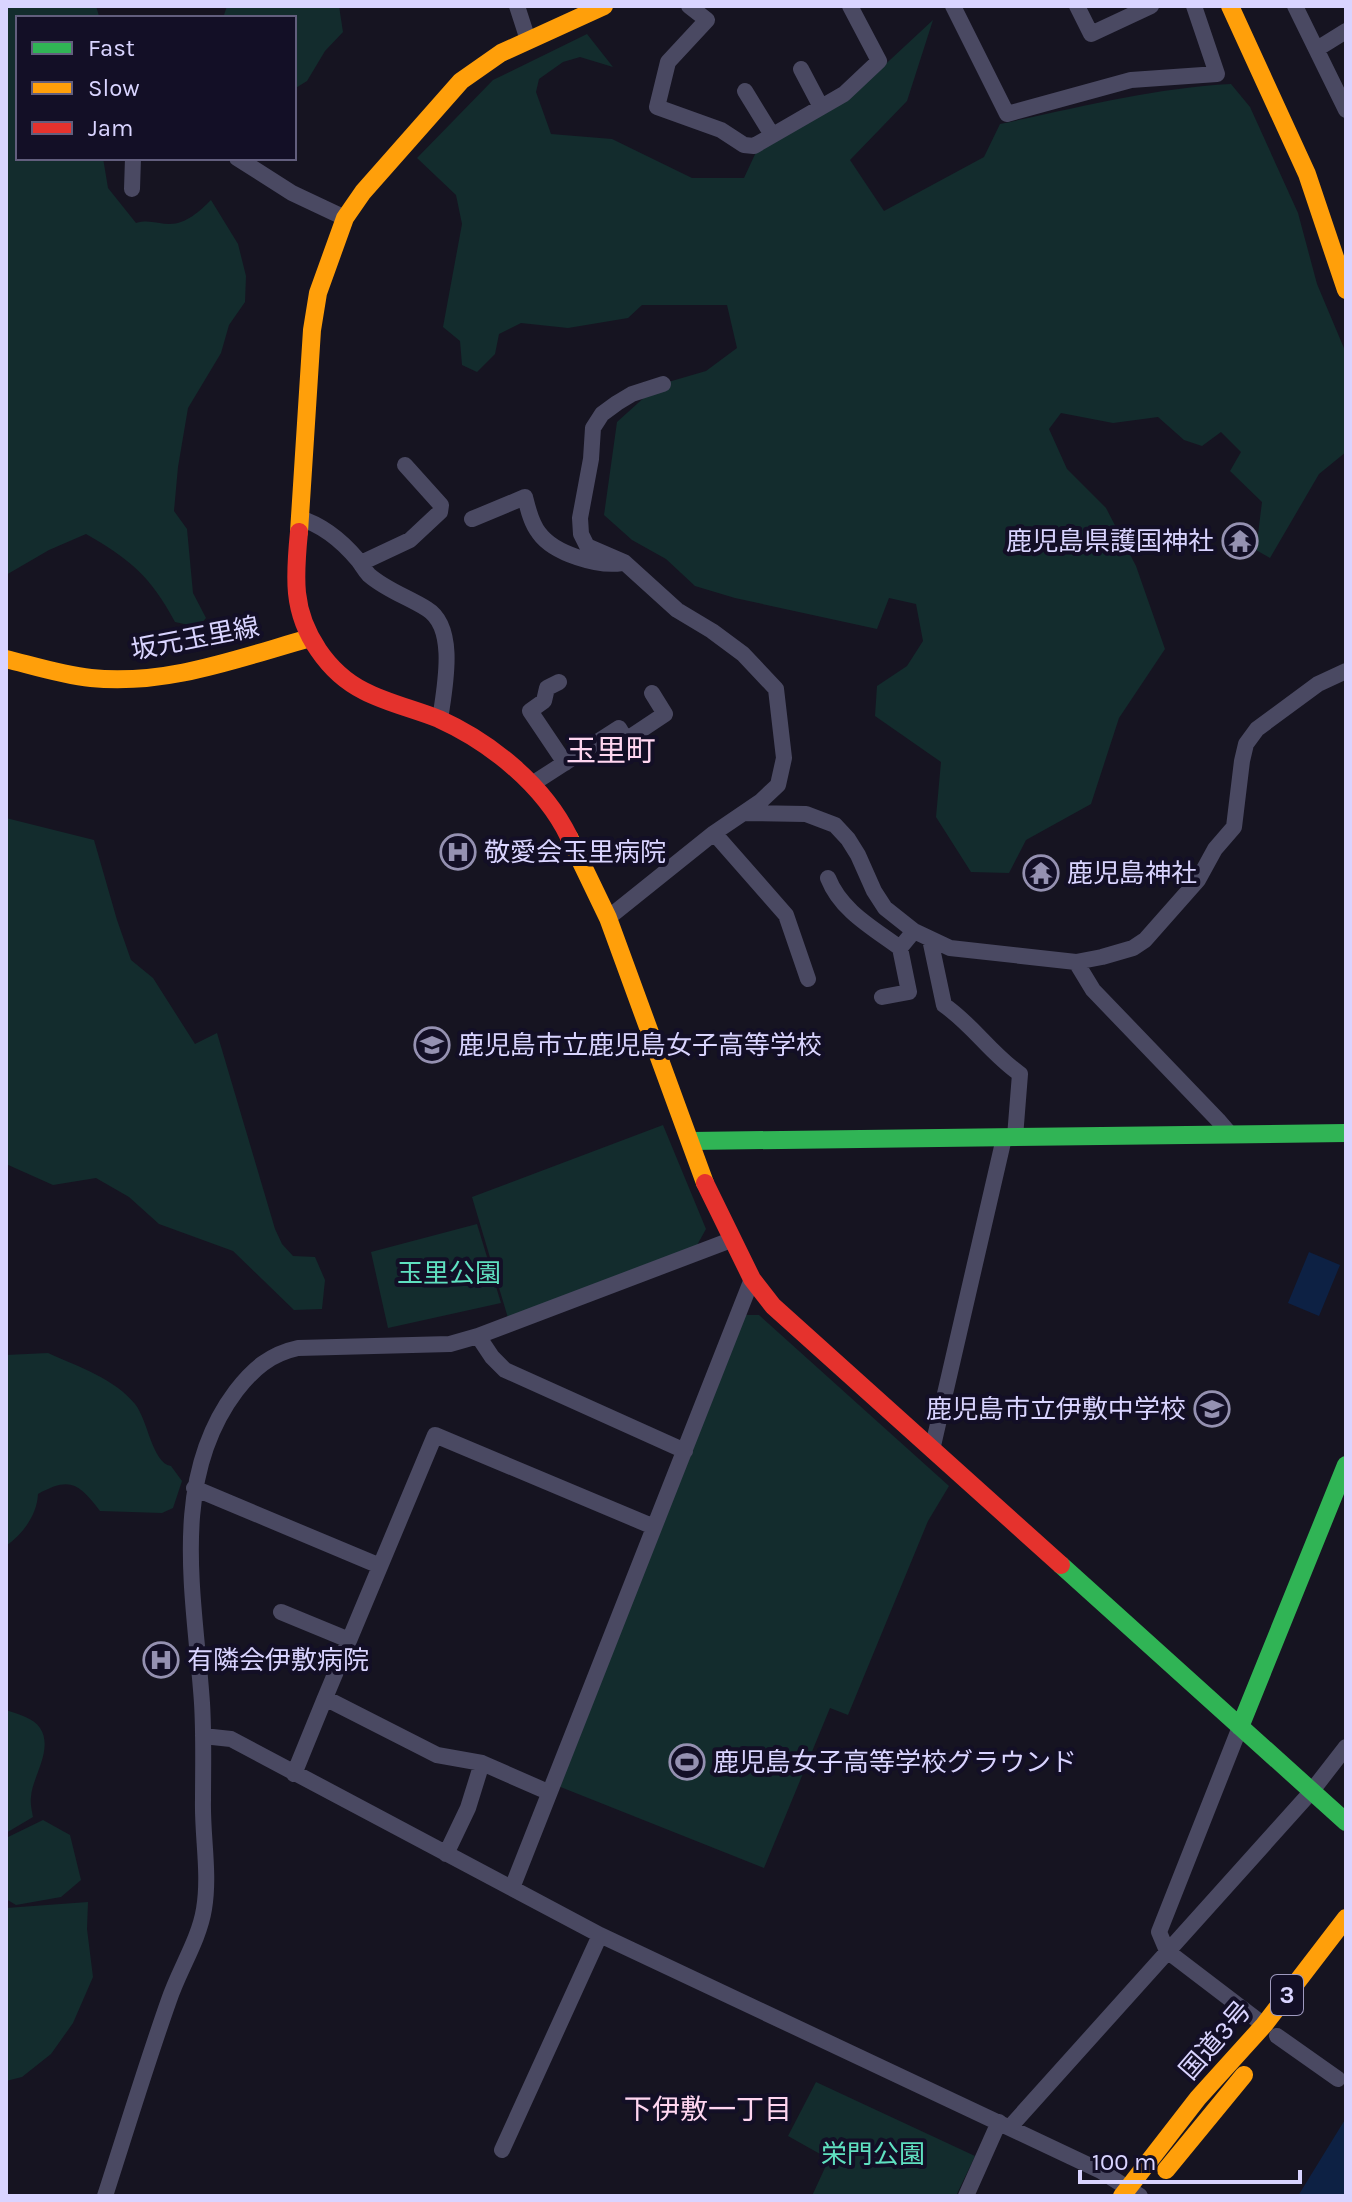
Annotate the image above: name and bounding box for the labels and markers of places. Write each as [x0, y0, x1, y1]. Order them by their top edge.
temple icon: 鹿児島県護国神社 [1221, 522, 1259, 560]
place label: 鹿児島県護国神社 [1006, 526, 1214, 557]
hospital icon: 敬愛会玉里病院 [439, 833, 477, 871]
place label: 敬愛会玉里病院 [484, 837, 666, 868]
temple icon: 鹿児島神社 [1022, 854, 1060, 892]
place label: 鹿児島神社 [1067, 858, 1197, 889]
school or university icon: 鹿児島市立鹿児島女子高等学校 [413, 1026, 451, 1064]
place label: 鹿児島市立鹿児島女子高等学校 [458, 1030, 822, 1061]
school or university icon: 鹿児島市立伊敷中学校 [1193, 1390, 1231, 1428]
place label: 鹿児島市立伊敷中学校 [926, 1394, 1186, 1425]
hospital icon: 有隣会伊敷病院 [142, 1641, 180, 1679]
place label: 有隣会伊敷病院 [187, 1645, 369, 1676]
sports icon: 鹿児島女子高等学校グラウンド [668, 1743, 706, 1781]
place label: 鹿児島女子高等学校グラウンド [713, 1747, 1077, 1778]

